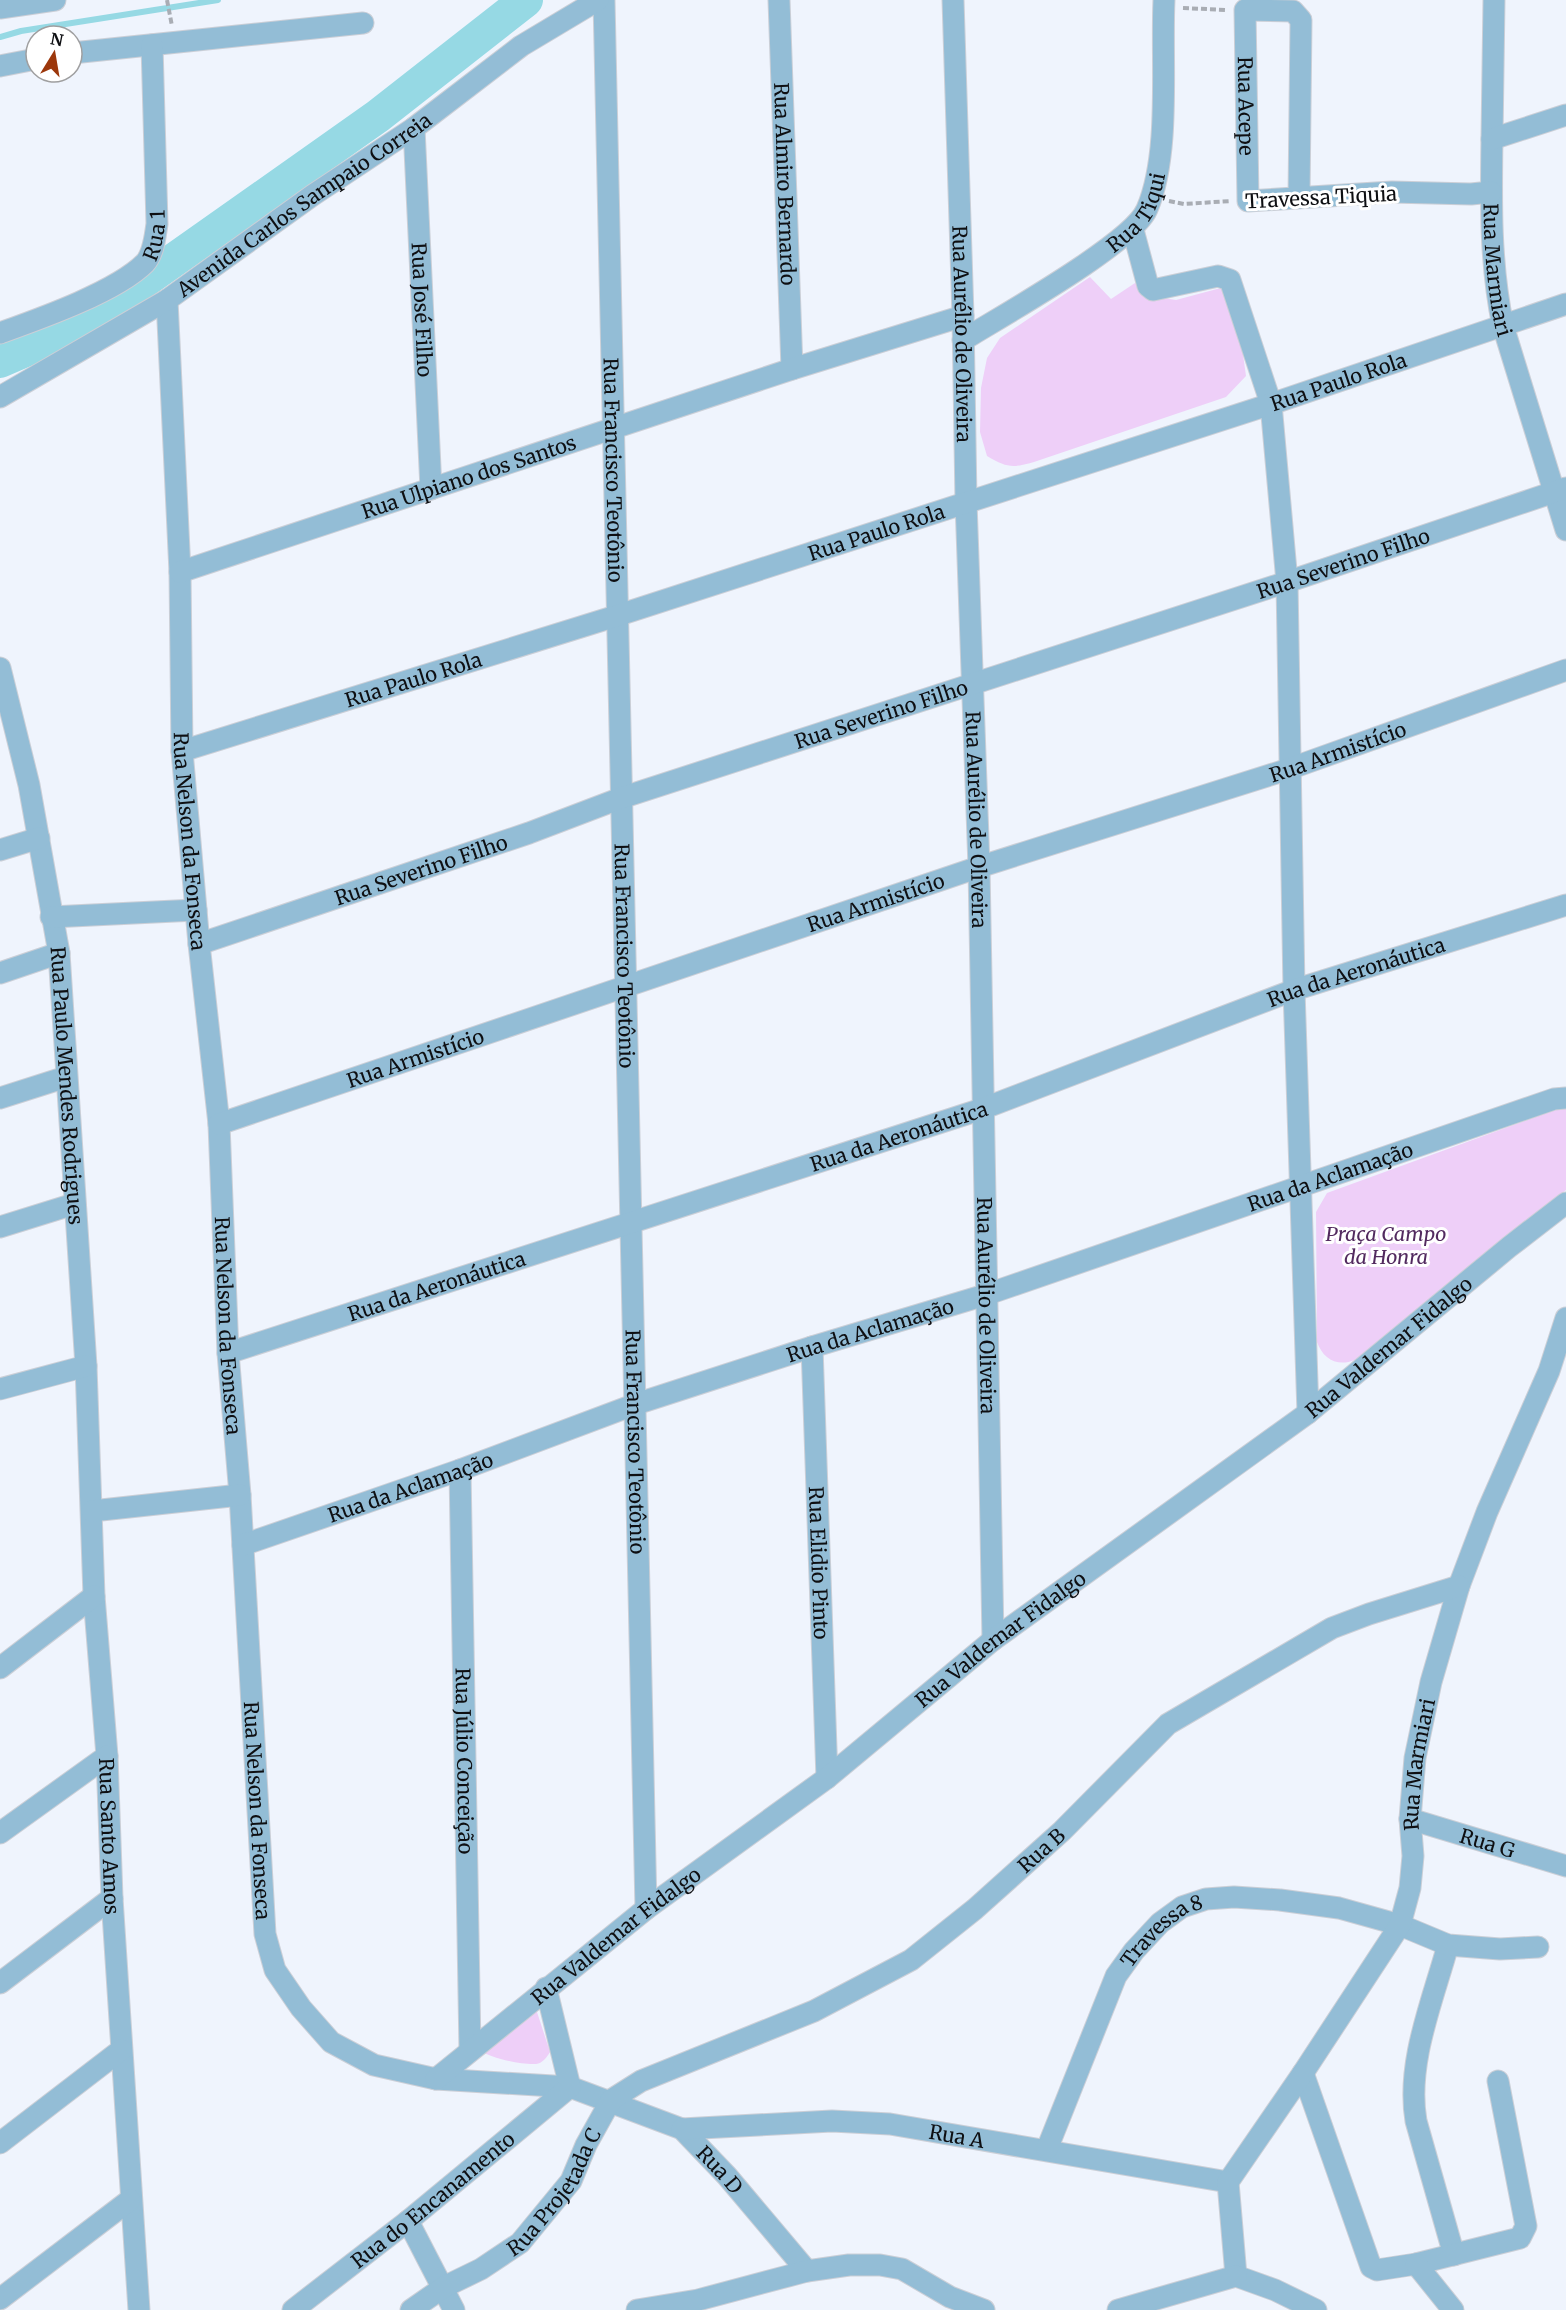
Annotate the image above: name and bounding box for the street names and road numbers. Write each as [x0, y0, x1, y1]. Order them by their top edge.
street label: Rua Acepe [1233, 56, 1260, 156]
street label: Rua Almiro Bernardo [769, 82, 802, 286]
street label: Avenida Carlos Sampaio Correia [171, 107, 436, 302]
street label: Rua Tiqui [1101, 170, 1170, 257]
street label: Travessa Tiquia [1244, 181, 1398, 213]
street label: Rua Marmiari [1479, 203, 1518, 339]
street label: Rua 1 [137, 210, 169, 264]
street label: Rua Aurélio de Oliveira [948, 225, 978, 443]
street label: Rua José Filho [407, 242, 438, 378]
street label: Rua Paulo Rola [1267, 346, 1410, 416]
street label: Rua Francisco Teotônio [599, 357, 629, 583]
street label: Rua Ulpiano dos Santos [358, 429, 579, 524]
street label: Rua Paulo Rola [805, 498, 948, 566]
street label: Rua Severino Filho [1254, 522, 1433, 603]
street label: Rua Paulo Rola [342, 646, 485, 712]
street label: Rua Severino Filho [791, 674, 971, 753]
street label: Rua Aurélio de Oliveira [961, 711, 993, 929]
street label: Rua Armistício [1266, 716, 1410, 787]
street label: Rua Nelson da Fonseca [169, 732, 212, 952]
street label: Rua Severino Filho [331, 829, 511, 910]
street label: Rua Francisco Teotônio [610, 843, 640, 1069]
street label: Rua Armistício [804, 867, 948, 937]
street label: Rua da Aeronáutica [1263, 931, 1448, 1012]
street label: Rua Paulo Mendes Rodrigues [46, 946, 89, 1225]
street label: Rua Armistício [343, 1023, 487, 1093]
street label: Rua da Aeronáutica [807, 1095, 991, 1176]
street label: Rua da Aclamação [1244, 1136, 1416, 1216]
street label: Rua Aurélio de Oliveira [972, 1197, 1001, 1415]
street label: Rua Nelson da Fonseca [210, 1216, 247, 1436]
street label: Rua da Aeronáutica [344, 1245, 529, 1326]
street label: Rua Valdemar Fidalgo [1300, 1270, 1477, 1423]
street label: Rua da Aclamação [783, 1293, 957, 1367]
street label: Rua Francisco Teotônio [621, 1329, 651, 1555]
street label: Rua da Aclamação [324, 1446, 497, 1527]
street label: Rua Elidio Pinto [804, 1486, 835, 1640]
street label: Rua Valdemar Fidalgo [910, 1565, 1091, 1712]
street label: Rua Júlio Conceição [451, 1667, 479, 1855]
street label: Rua Marmiari [1397, 1696, 1440, 1832]
street label: Rua Nelson da Fonseca [239, 1701, 277, 1921]
street label: Rua Santo Amos [95, 1757, 126, 1915]
street label: Rua B [1012, 1822, 1070, 1878]
street label: Rua G [1457, 1822, 1519, 1863]
street label: Rua Valdemar Fidalgo [526, 1861, 706, 2010]
street label: Travessa 8 [1114, 1889, 1206, 1971]
street label: Rua A [927, 2118, 987, 2153]
street label: Rua Projetada C [502, 2123, 606, 2261]
street label: Rua do Encanamento [346, 2126, 520, 2273]
street label: Rua D [692, 2140, 749, 2198]

